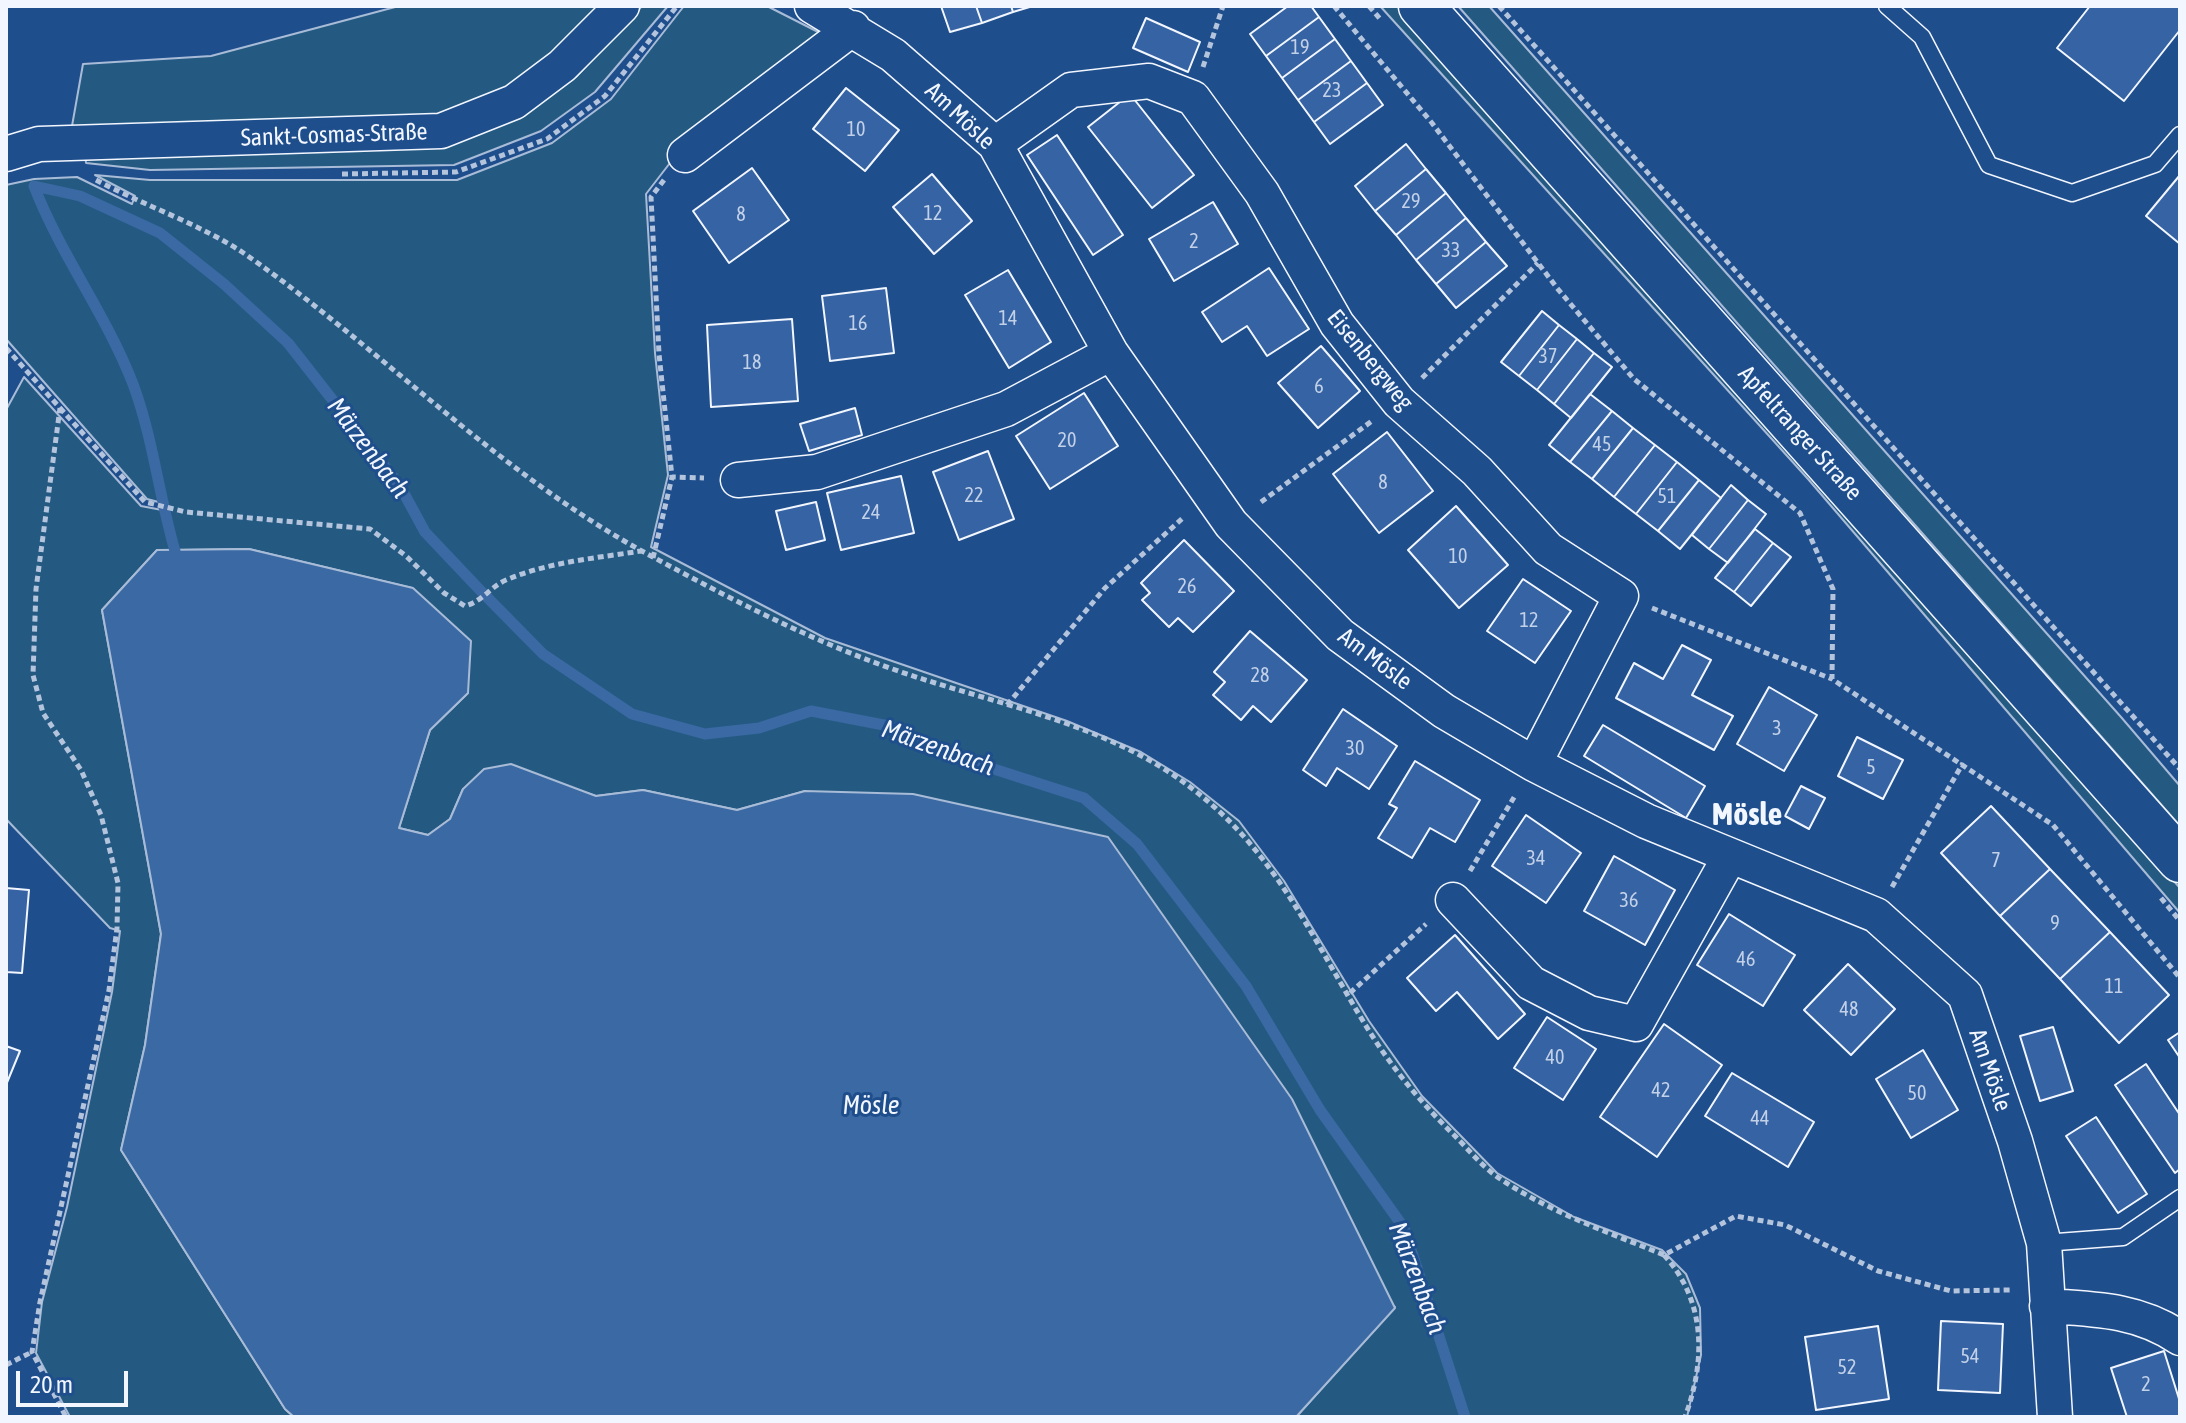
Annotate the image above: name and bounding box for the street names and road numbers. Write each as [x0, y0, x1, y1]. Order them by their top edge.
street label: Am Mösle [919, 76, 1001, 156]
street label: Sankt-Cosmas-Straße [240, 117, 428, 153]
street label: Eisenbergweg [1321, 304, 1419, 416]
street label: Apfeltranger Straße [1732, 360, 1868, 506]
street label: Am Mösle [1332, 622, 1418, 696]
street label: Am Mösle [1963, 1025, 2017, 1115]

